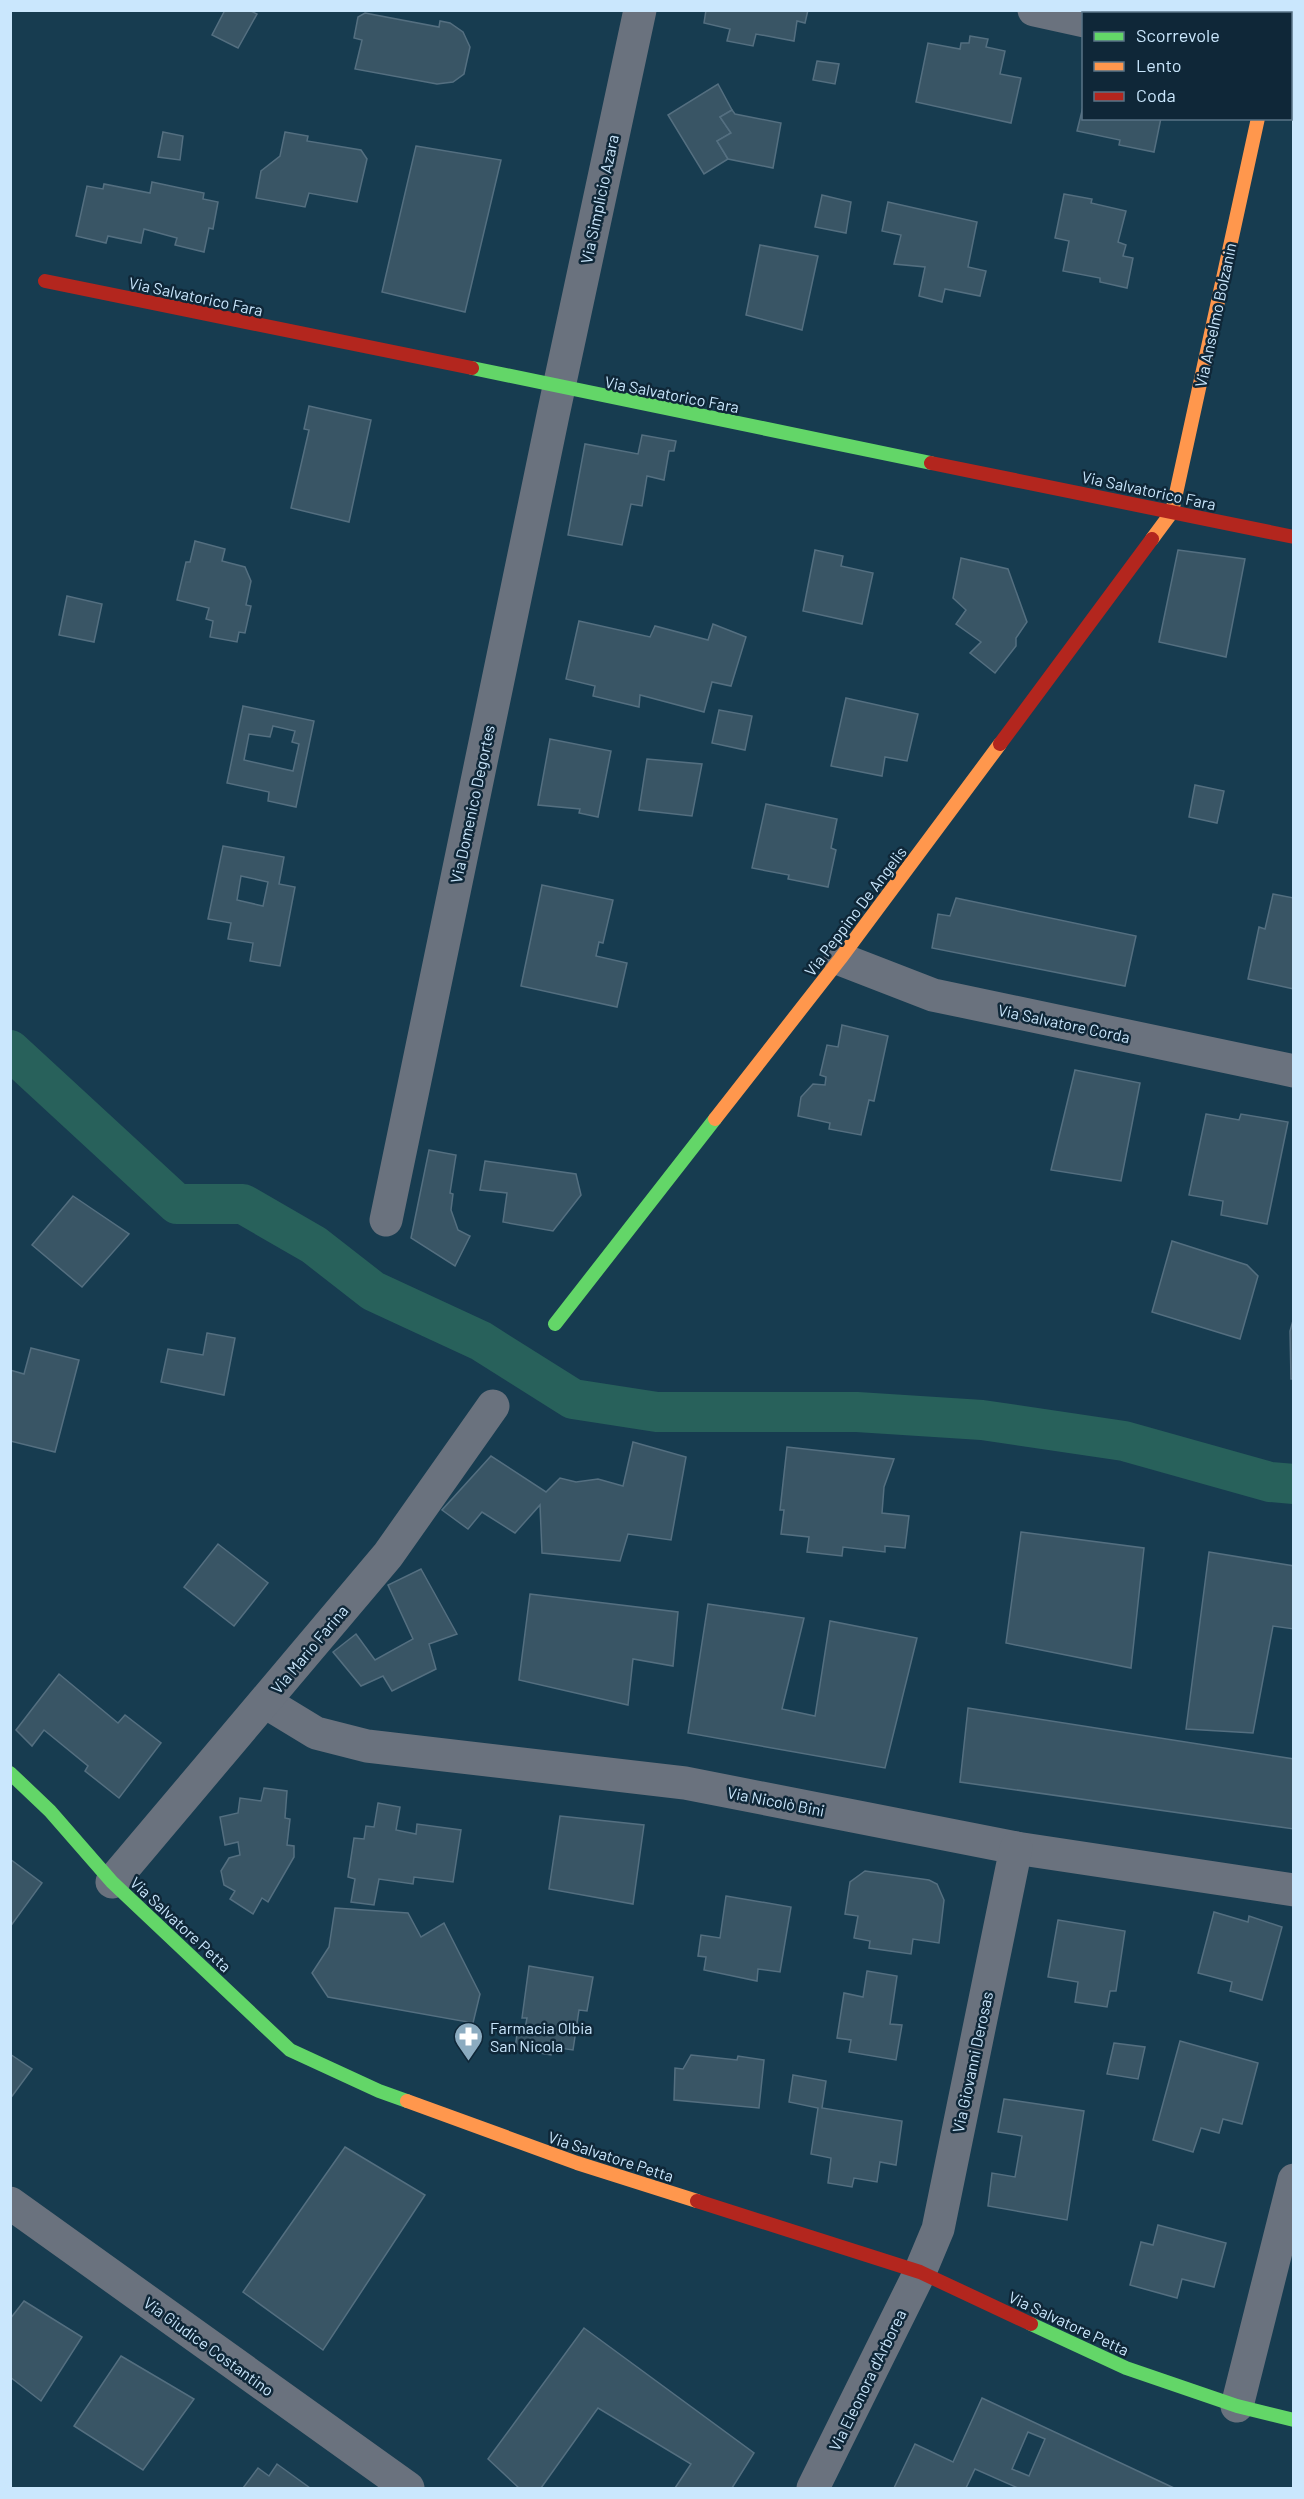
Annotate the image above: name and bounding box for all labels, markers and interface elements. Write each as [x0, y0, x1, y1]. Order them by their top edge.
legend [1082, 12, 1292, 120]
text: Scorrevole [1136, 24, 1220, 46]
text: Lento [1136, 54, 1182, 76]
text: Coda [1136, 84, 1176, 106]
street label: Via Simplicio Azara [576, 133, 622, 265]
street label: Via Anselmo Bolzanin [1190, 241, 1240, 389]
street label: Via Salvatorico Fara [127, 272, 265, 320]
street label: Via Salvatorico Fara [603, 372, 741, 416]
street label: Via Salvatorico Fara [1080, 466, 1218, 514]
street label: Via Domenico Degortes [446, 723, 498, 885]
street label: Via Peppino De Angelis [800, 842, 910, 980]
street label: Via Salvatore Corda [996, 1000, 1132, 1046]
street label: Via Mario Farina [266, 1601, 352, 1697]
street label: Via Nicolò Bini [726, 1782, 826, 1820]
street label: Via Salvatore Petta [127, 1872, 235, 1976]
street label: Via Giovanni Derosas [948, 1990, 996, 2134]
place label: Farmacia Olbia San Nicola [490, 2018, 592, 2055]
pharmacy icon: Farmacia Olbia San Nicola [453, 2020, 485, 2062]
street label: Via Salvatore Petta [546, 2127, 676, 2185]
street label: Via Salvatore Petta [1006, 2287, 1132, 2359]
street label: Via Giudice Costantino [140, 2292, 278, 2400]
street label: Via Eleonora d'Arborea [824, 2306, 910, 2454]

